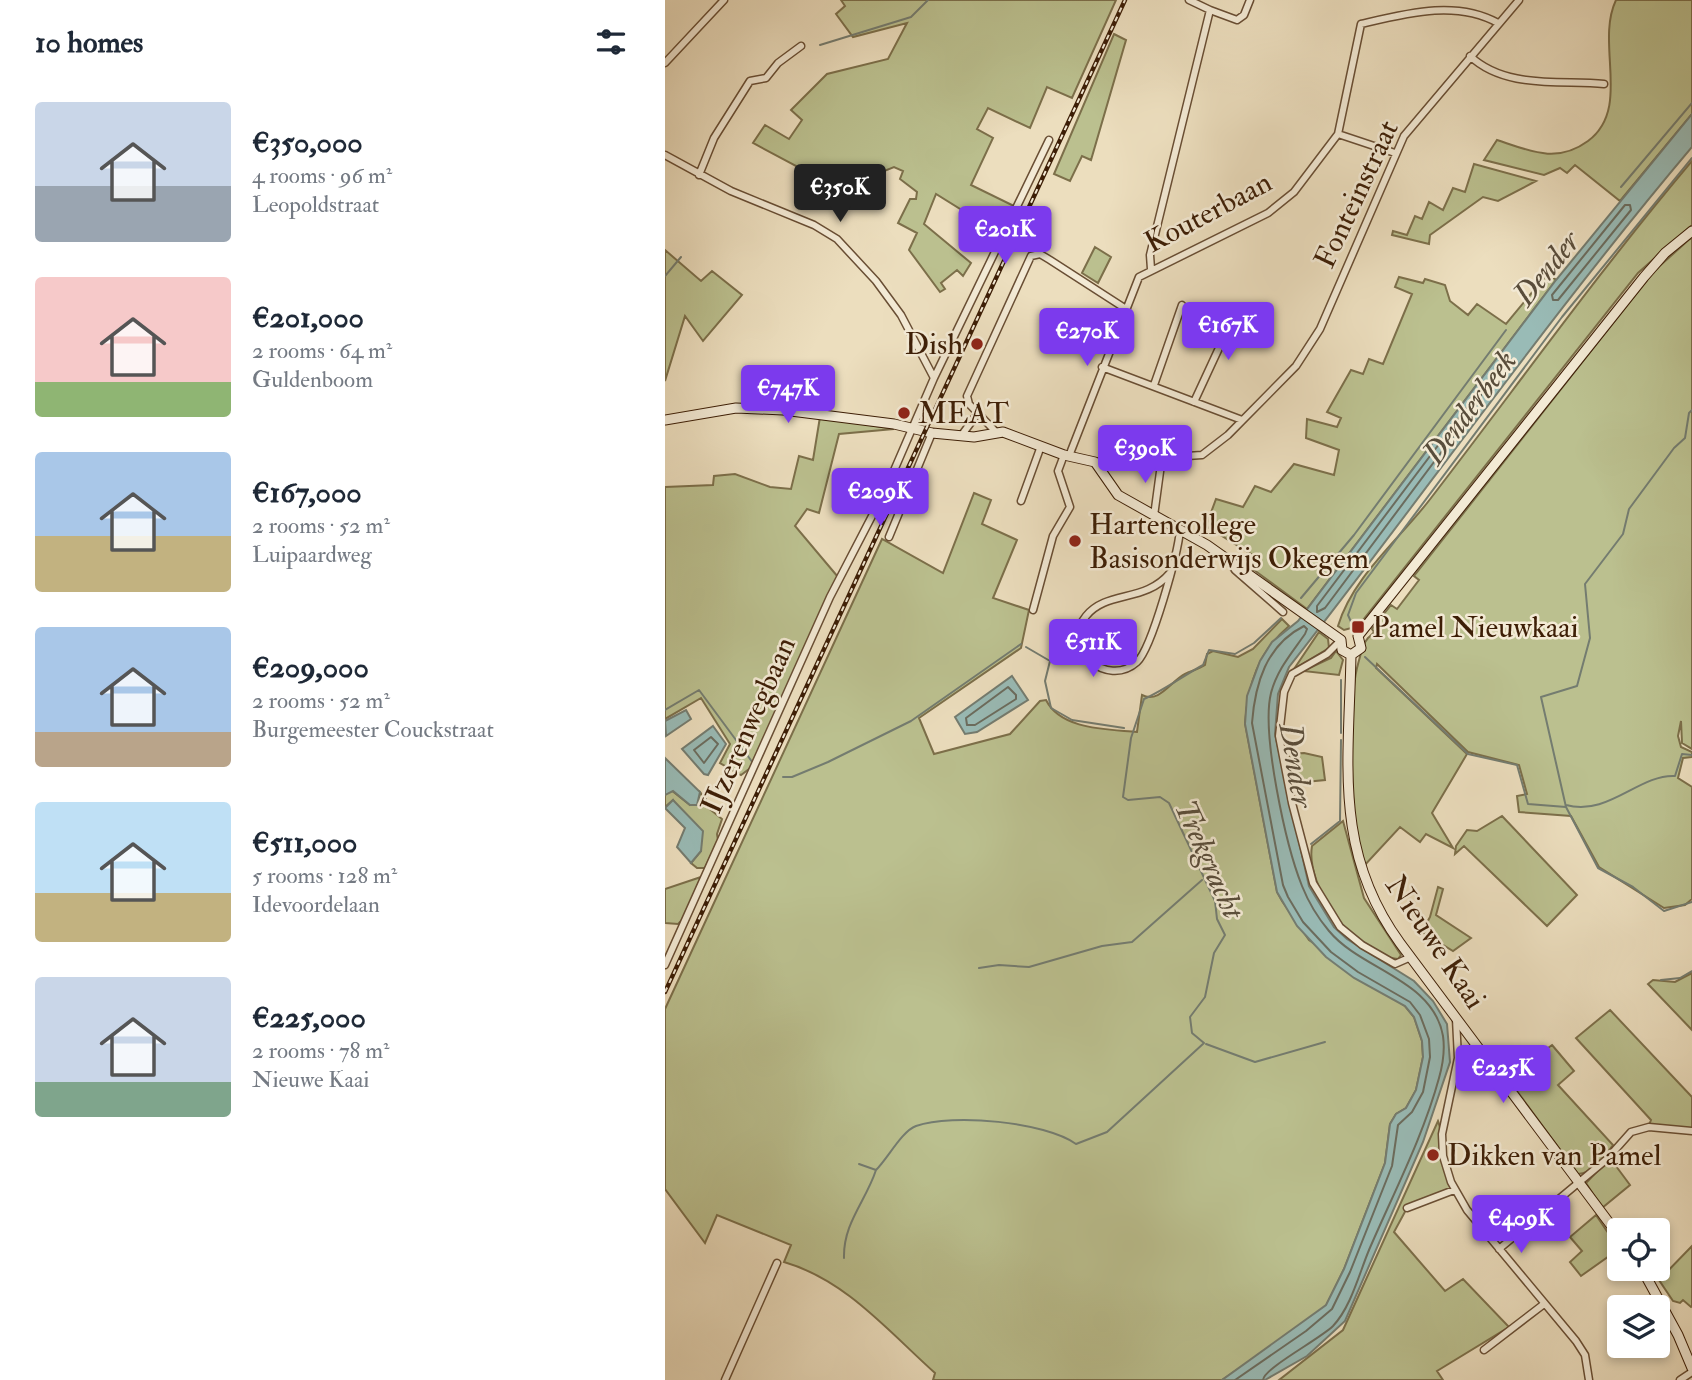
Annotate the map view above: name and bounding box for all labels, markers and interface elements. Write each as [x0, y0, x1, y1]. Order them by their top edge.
icon: filters [592, 23, 630, 61]
text: 10 homes [35, 24, 143, 61]
street label: Fonteinstraat [1306, 114, 1407, 274]
text: €350,000 [252, 124, 363, 161]
icon: home [91, 130, 175, 214]
text: 4 rooms · 96 m² [252, 161, 392, 190]
pin: €350K [791, 164, 889, 224]
street label: Kouterbaan [1138, 164, 1278, 261]
text: €350K [810, 172, 870, 201]
text: Leopoldstraat [252, 190, 379, 219]
pin: €201K [956, 206, 1054, 266]
text: €201K [974, 214, 1036, 243]
water label: Dender [1504, 221, 1590, 315]
text: €201,000 [252, 299, 364, 336]
pin: €167K [1179, 302, 1277, 362]
icon: home [91, 305, 175, 389]
pin: €270K [1038, 308, 1136, 368]
text: €167K [1198, 310, 1258, 339]
text: €270K [1055, 316, 1119, 345]
place label: Dish [905, 326, 963, 363]
text: 2 rooms · 64 m² [252, 336, 392, 365]
marker: Dish [969, 336, 985, 352]
water label: Denderbeek [1413, 342, 1526, 474]
text: Guldenboom [252, 365, 373, 394]
pin: €747K [739, 366, 837, 425]
text: €747K [757, 373, 819, 402]
place label: MEAT [918, 395, 1009, 432]
marker: MEAT [896, 405, 912, 421]
pin: €390K [1096, 426, 1194, 485]
text: €390K [1114, 433, 1176, 462]
pin: €209K [831, 468, 929, 528]
text: €167,000 [252, 474, 362, 511]
text: €209K [848, 476, 912, 505]
icon: home [91, 480, 175, 564]
place label: Hartencollege Basisonderwijs Okegem [1089, 506, 1369, 577]
text: 2 rooms · 52 m² [252, 511, 390, 540]
marker: Hartencollege Basisonderwijs Okegem [1067, 533, 1083, 549]
text: Luipaardweg [252, 540, 372, 569]
place label: Pamel Nieuwkaai [1372, 609, 1579, 646]
marker: Pamel Nieuwkaai [1350, 619, 1366, 635]
pin: €511K [1044, 620, 1142, 679]
text: €511K [1065, 627, 1121, 656]
street label: IJzerenwegbaan [693, 631, 804, 819]
text: €209,000 [252, 649, 369, 686]
icon: home [91, 655, 175, 739]
text: 2 rooms · 52 m² [252, 686, 390, 715]
text: Burgemeester Couckstraat [252, 715, 494, 744]
water label: Dender [1269, 719, 1323, 812]
water label: Trekgracht [1165, 793, 1254, 927]
text: €511,000 [252, 824, 357, 861]
icon: home [91, 830, 175, 914]
text: 5 rooms · 128 m² [252, 861, 397, 890]
street label: Nieuwe Kaai [1377, 868, 1494, 1016]
text: Idevoordelaan [252, 890, 380, 919]
text: €225,000 [252, 999, 366, 1036]
icon: home [91, 1005, 175, 1089]
text: 2 rooms · 78 m² [252, 1036, 390, 1065]
pin: €225K [1454, 1046, 1552, 1105]
text: €225K [1472, 1053, 1534, 1082]
text: Nieuwe Kaai [252, 1065, 369, 1094]
place label: Dikken van Pamel [1447, 1137, 1662, 1174]
marker: Dikken van Pamel [1425, 1147, 1441, 1163]
pin: €409K [1472, 1196, 1570, 1255]
text: €409K [1488, 1203, 1554, 1232]
map controls [1607, 1218, 1670, 1358]
button: locate [1607, 1218, 1670, 1281]
button: layers [1607, 1295, 1670, 1358]

